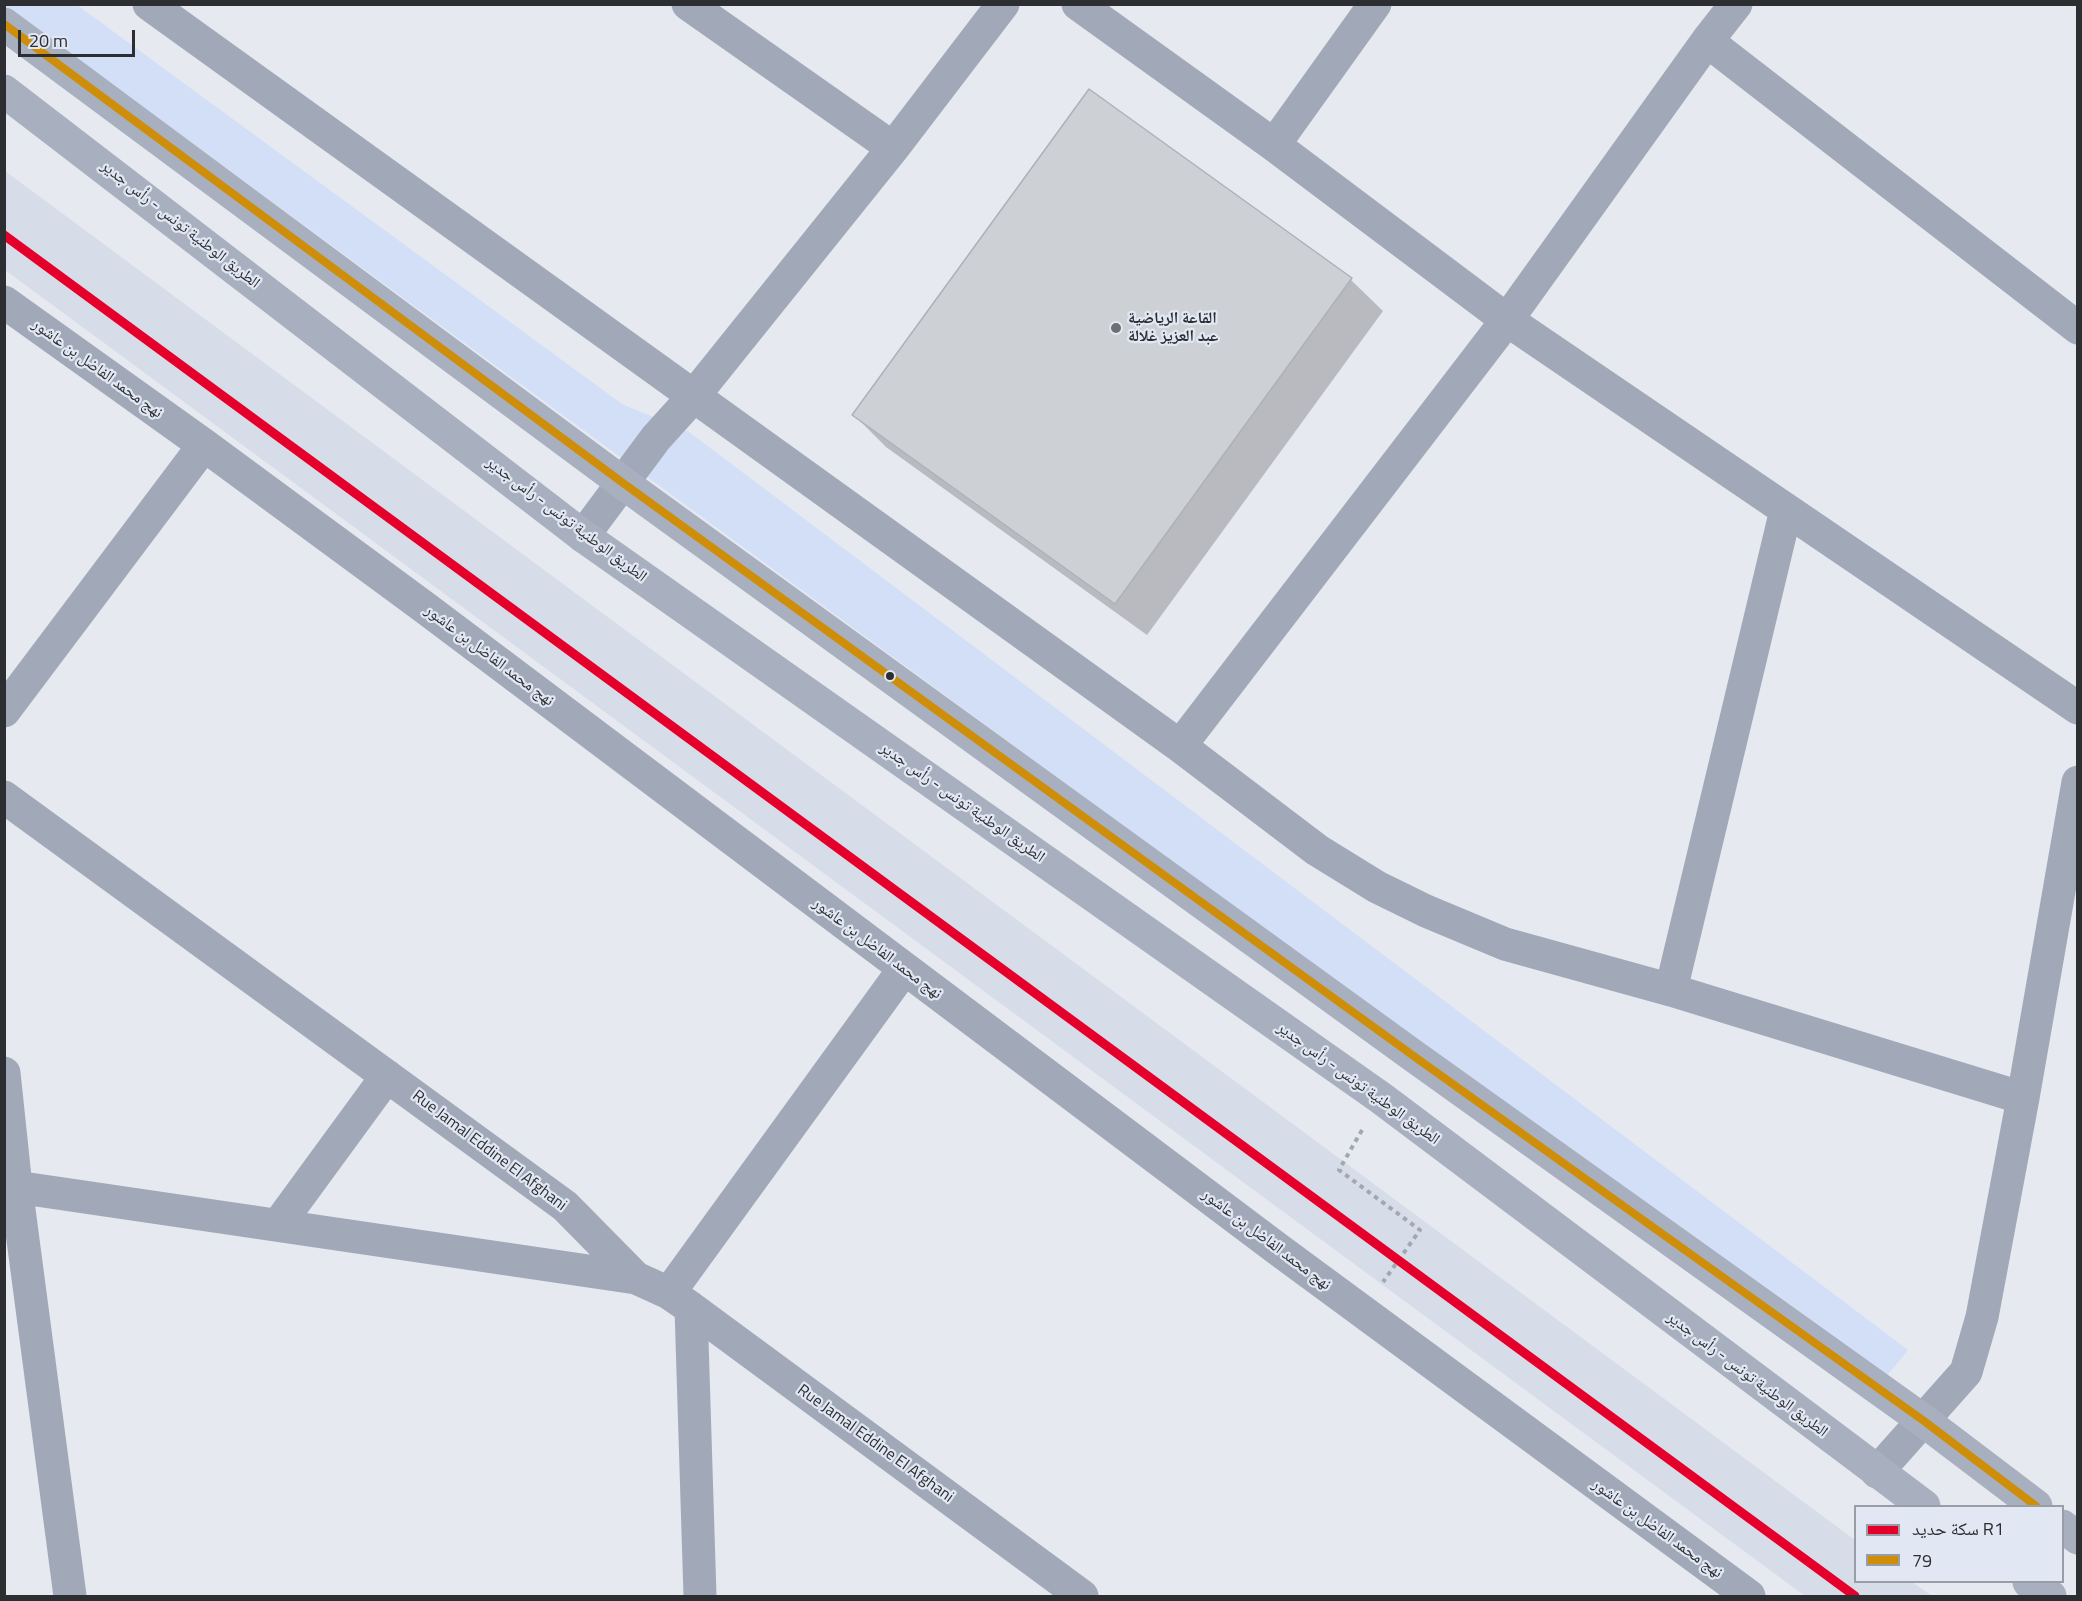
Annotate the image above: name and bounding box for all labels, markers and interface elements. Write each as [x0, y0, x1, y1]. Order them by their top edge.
scale bar [21, 18, 138, 56]
text: 20 m [29, 27, 68, 54]
street label: الطريق الوطنية تونس - رأس جدير [97, 157, 263, 293]
place label: القاعة الرياضية عبد العزيز غلالة [1128, 309, 1218, 347]
street label: نهج محمد الفاضل بن عاشور [28, 315, 166, 423]
marker: القاعة الرياضية عبد العزيز غلالة [1109, 321, 1123, 335]
street label: الطريق الوطنية تونس - رأس جدير [482, 453, 650, 587]
street label: نهج محمد الفاضل بن عاشور [421, 601, 557, 711]
unlabelled marker [884, 670, 896, 682]
street label: الطريق الوطنية تونس - رأس جدير [876, 739, 1048, 867]
street label: نهج محمد الفاضل بن عاشور [809, 894, 945, 1004]
street label: الطريق الوطنية تونس - رأس جدير [1273, 1018, 1443, 1150]
street label: Rue Jamal Eddine El Afghani [408, 1087, 570, 1215]
street label: نهج محمد الفاضل بن عاشور [1198, 1185, 1334, 1295]
street label: الطريق الوطنية تونس - رأس جدير [1663, 1308, 1831, 1442]
street label: Rue Jamal Eddine El Afghani [793, 1381, 957, 1507]
street label: نهج محمد الفاضل بن عاشور [1588, 1475, 1726, 1583]
legend [1854, 1505, 2064, 1583]
text: سكة حديد R1 [1912, 1515, 2004, 1542]
text: 79 [1912, 1547, 1932, 1574]

